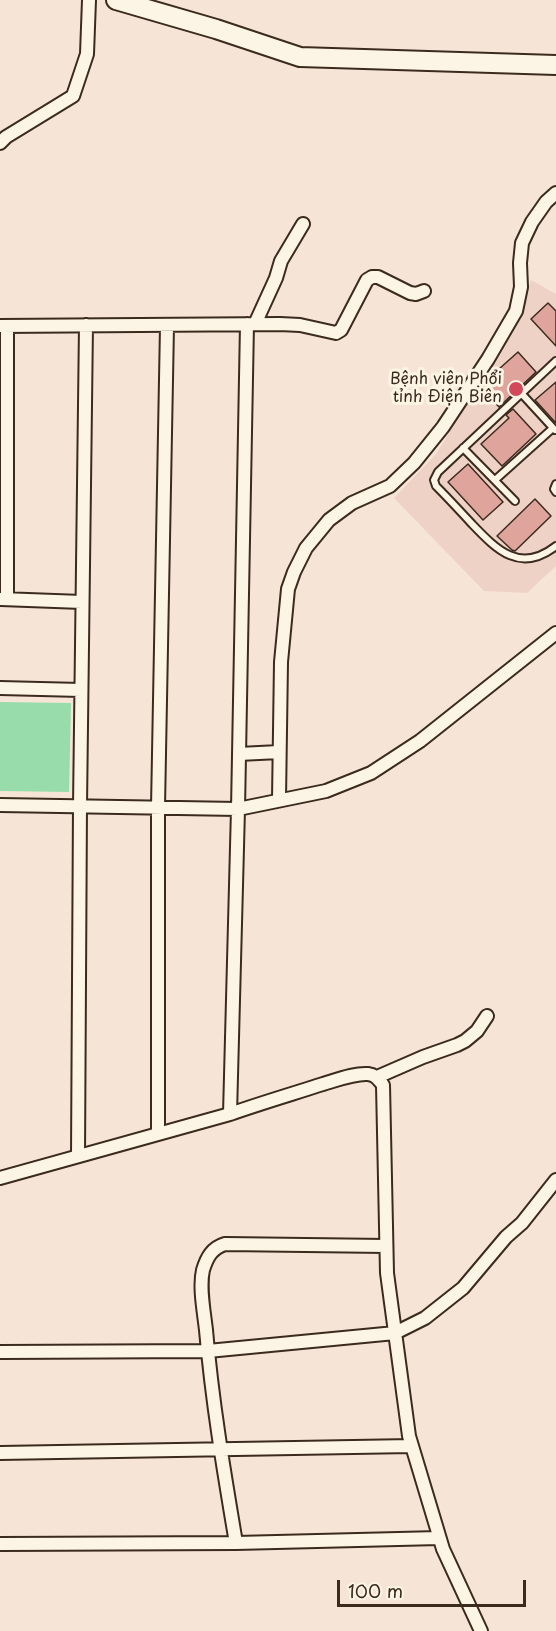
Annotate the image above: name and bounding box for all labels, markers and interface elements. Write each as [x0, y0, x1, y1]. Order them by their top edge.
place label: Bệnh viện Phổi tỉnh Điện Biên [390, 370, 502, 408]
marker: Bệnh viện Phổi tỉnh Điện Biên [507, 380, 525, 398]
scale bar [340, 1568, 529, 1606]
text: 100 m [348, 1577, 403, 1604]

